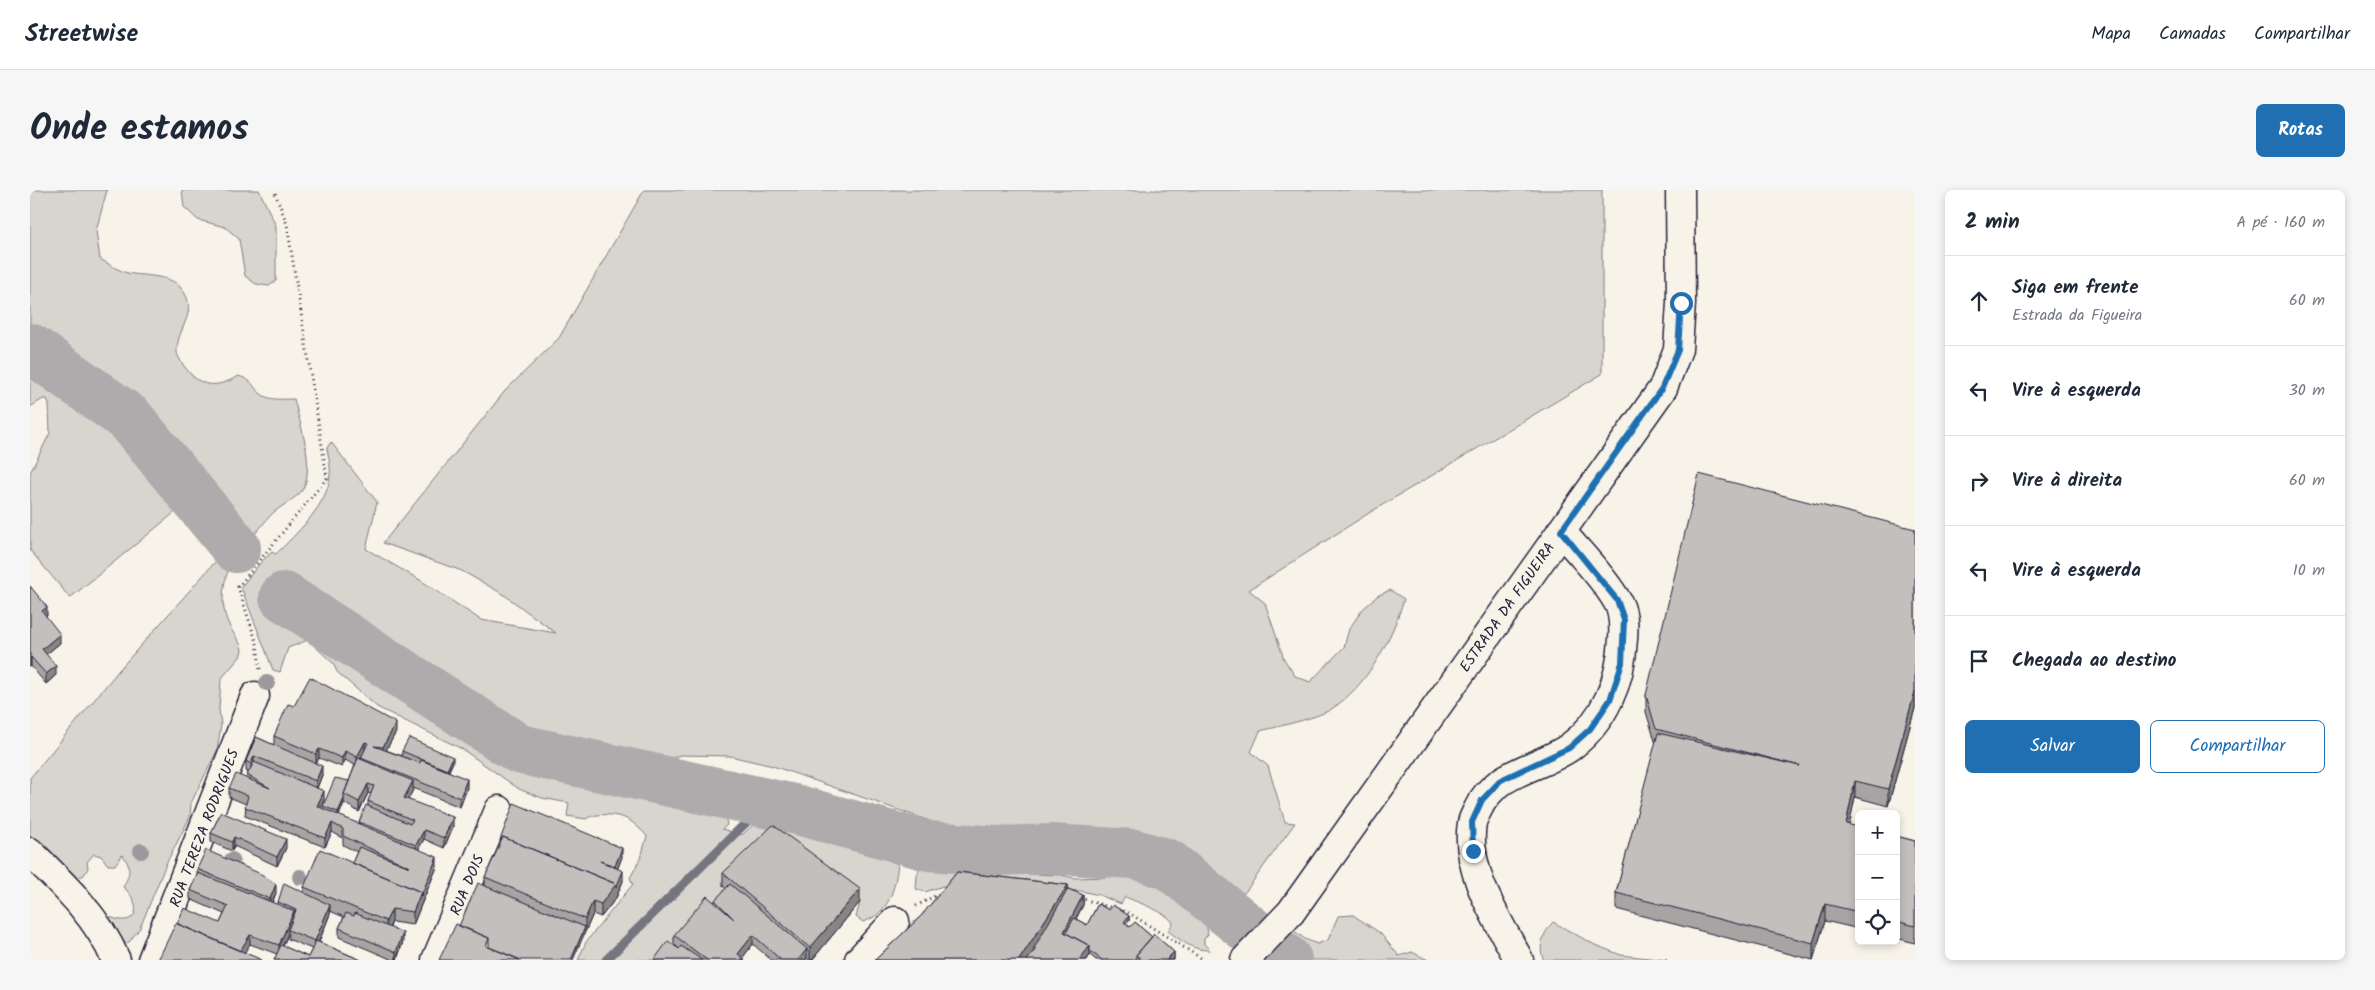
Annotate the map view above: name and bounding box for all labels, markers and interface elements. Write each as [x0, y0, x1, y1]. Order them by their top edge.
text: Streetwise [25, 15, 138, 54]
text: Mapa [2091, 20, 2131, 49]
text: Camadas [2159, 20, 2226, 49]
text: Compartilhar [2254, 20, 2350, 49]
text: Onde estamos [30, 102, 249, 158]
button: Rotas [2256, 104, 2345, 157]
text: 2 min [1965, 206, 2020, 239]
text: A pé · 160 m [2237, 210, 2325, 235]
text: Siga em frente [2012, 273, 2139, 303]
icon: ahead [1965, 287, 1993, 315]
text: 60 m [2289, 288, 2325, 313]
route start [1670, 292, 1693, 315]
text: Estrada da Figueira [2012, 303, 2142, 328]
text: Vire à esquerda [2012, 376, 2141, 406]
icon: left [1965, 377, 1993, 405]
text: 30 m [2289, 378, 2325, 403]
text: Vire à direita [2012, 466, 2122, 496]
icon: right [1965, 467, 1993, 495]
text: 60 m [2289, 468, 2325, 493]
street label: ESTRADA DA FIGUEIRA [1454, 538, 1562, 678]
text: Vire à esquerda [2012, 556, 2141, 586]
icon: left [1965, 557, 1993, 585]
text: 10 m [2293, 558, 2325, 583]
text: Chegada ao destino [2012, 646, 2177, 676]
icon: arrive [1965, 647, 1993, 675]
button: Salvar [1965, 720, 2140, 773]
button: Compartilhar [2150, 720, 2325, 773]
street label: RUA TEREZA RODRIGUES [164, 746, 246, 911]
map controls [1855, 810, 1900, 945]
button: + [1855, 810, 1900, 855]
route end [1462, 840, 1485, 863]
street label: RUA DOIS [444, 851, 492, 920]
button: − [1855, 855, 1900, 900]
button: locate [1855, 900, 1900, 945]

